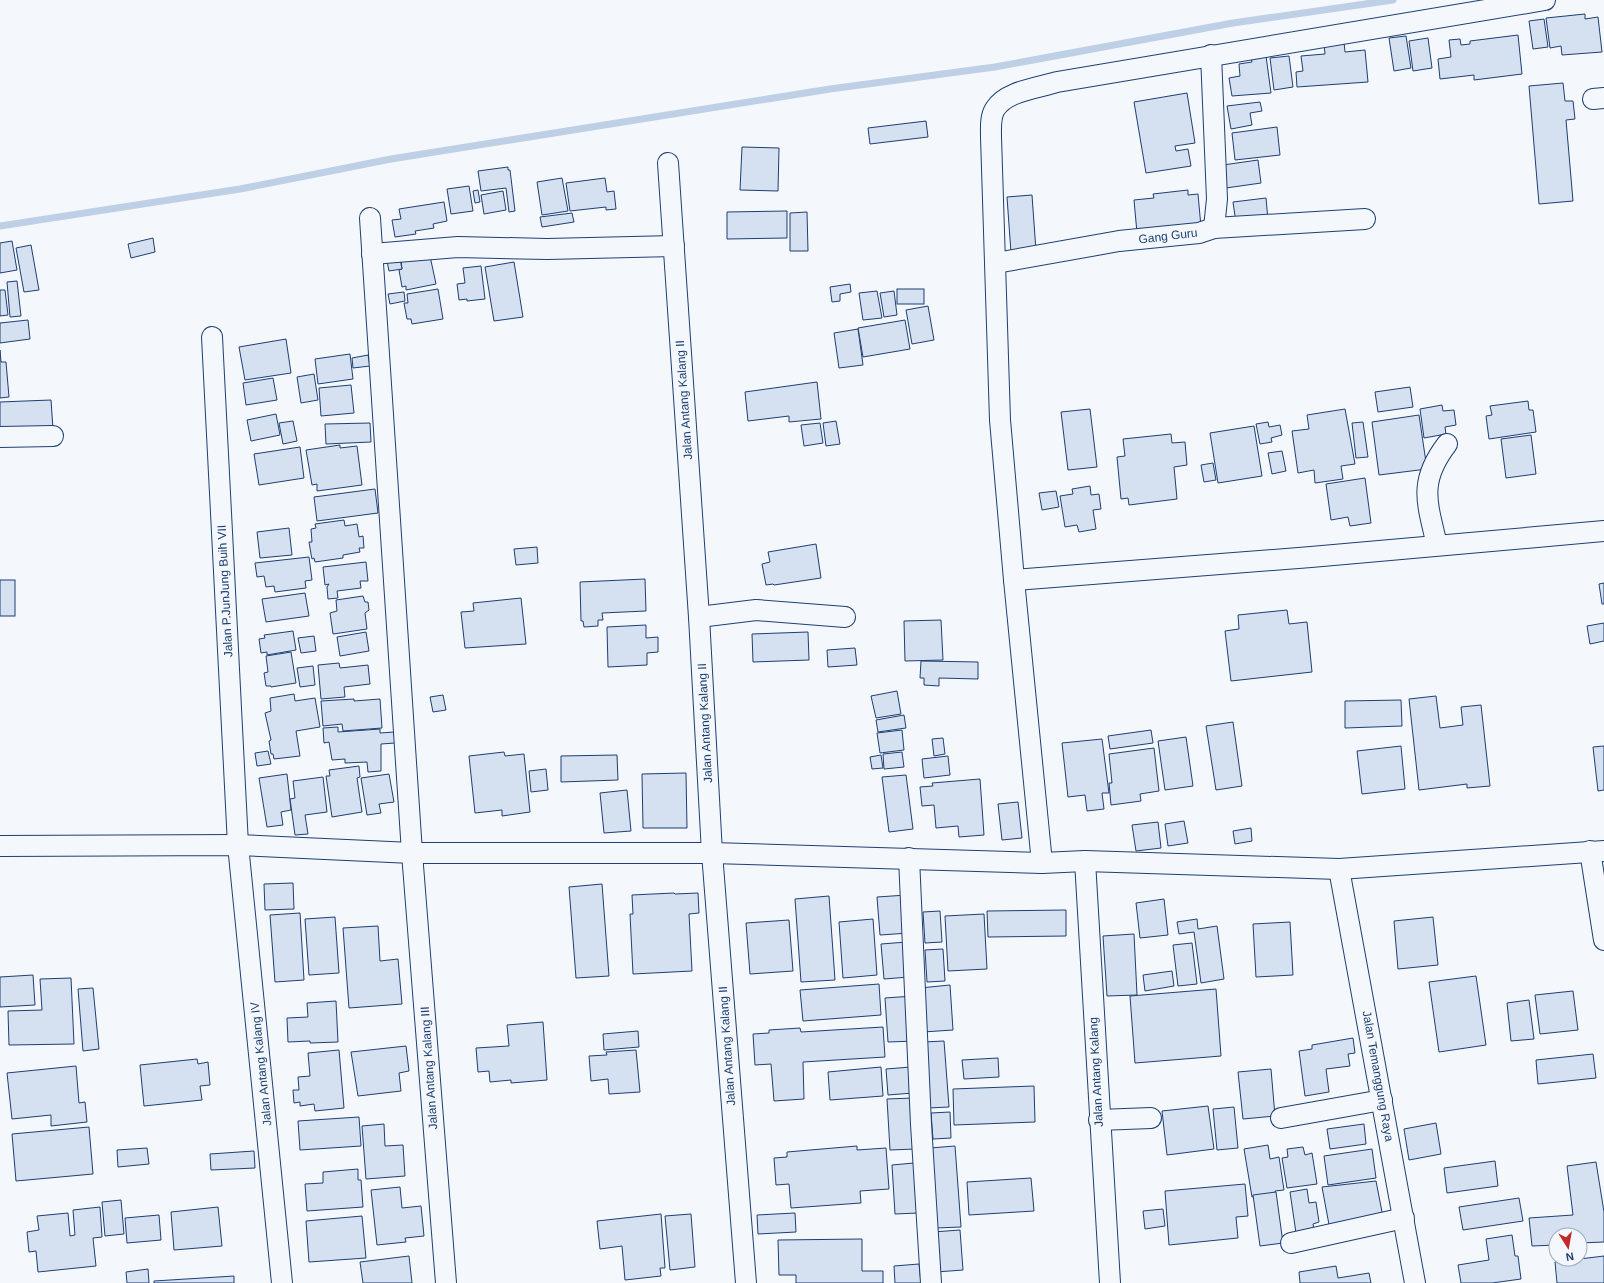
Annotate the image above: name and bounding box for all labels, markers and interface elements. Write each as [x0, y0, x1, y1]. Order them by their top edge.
street label: Gang Guru [1138, 225, 1198, 247]
street label: Jalan Antang Kalang II [673, 340, 695, 460]
street label: Jalan P.JunJung Buih VII [215, 524, 235, 658]
street label: Jalan Antang Kalang II [695, 663, 715, 783]
street label: Jalan Antang Kalang II [716, 986, 738, 1106]
street label: Jalan Antang Kalang IV [248, 1001, 274, 1127]
street label: Jalan Antang Kalang III [418, 1006, 440, 1130]
street label: Jalan Temanggung Raya [1360, 1010, 1396, 1143]
street label: Jalan Antang Kalang [1086, 1017, 1106, 1127]
north arrow [1548, 1227, 1588, 1267]
text: N [1565, 1250, 1575, 1263]

